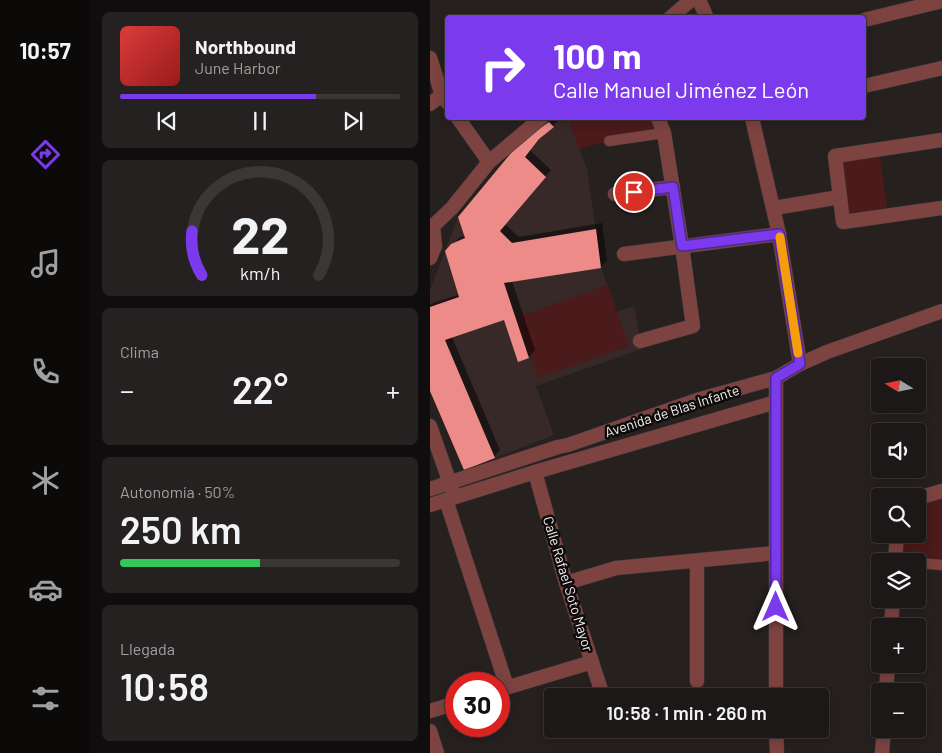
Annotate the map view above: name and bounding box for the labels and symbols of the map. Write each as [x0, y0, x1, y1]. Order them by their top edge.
pin [613, 171, 655, 213]
north arrow [871, 358, 926, 412]
street label: Avenida de Blas Infante [603, 381, 741, 440]
street label: Calle Rafael Soto Mayor [540, 514, 597, 653]
position arrow [749, 580, 801, 632]
speed limit sign: 30 [445, 672, 510, 737]

